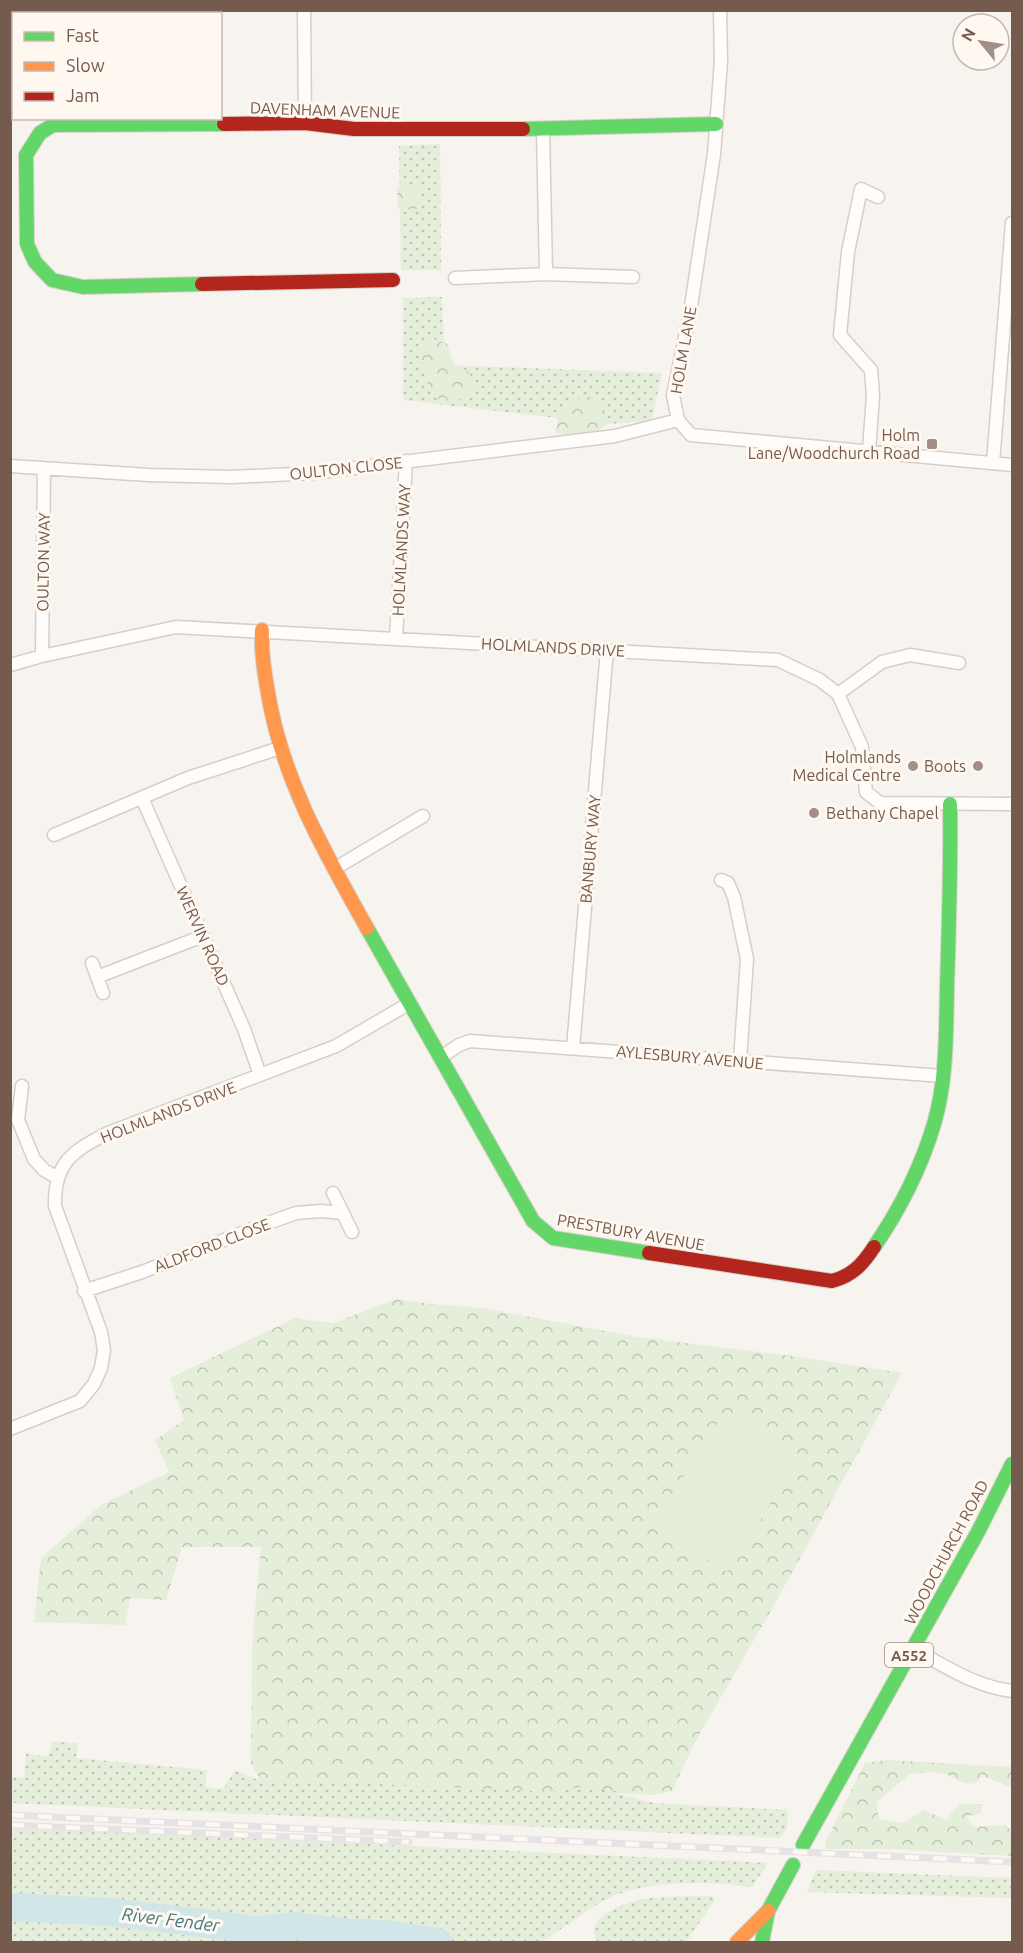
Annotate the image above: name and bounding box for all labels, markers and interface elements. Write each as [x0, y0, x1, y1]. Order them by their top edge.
legend [12, 12, 222, 120]
north arrow [951, 12, 1011, 72]
text: Fast [66, 25, 99, 45]
text: N [957, 25, 979, 44]
text: Slow [66, 55, 105, 75]
text: Jam [66, 85, 100, 105]
street label: DAVENHAM AVENUE [250, 98, 400, 122]
street label: HOLM LANE [666, 305, 700, 395]
place label: Holm Lane/Woodchurch Road [748, 426, 920, 462]
marker: Holm Lane/Woodchurch Road [925, 437, 939, 451]
street label: OULTON CLOSE [289, 453, 403, 483]
street label: HOLMLANDS WAY [389, 483, 413, 617]
street label: OULTON WAY [33, 512, 53, 612]
street label: HOLMLANDS DRIVE [481, 634, 625, 660]
place label: Holmlands Medical Centre [793, 748, 901, 784]
place label: Boots [924, 757, 966, 775]
marker: Holmlands Medical Centre [906, 759, 920, 773]
marker: Boots [971, 759, 985, 773]
street label: BANBURY WAY [576, 793, 604, 904]
place label: Bethany Chapel [826, 804, 939, 822]
marker: Bethany Chapel [807, 806, 821, 820]
street label: WERVIN ROAD [173, 883, 233, 989]
street label: AYLESBURY AVENUE [616, 1042, 764, 1072]
street label: HOLMLANDS DRIVE [98, 1078, 238, 1146]
street label: PRESTBURY AVENUE [556, 1210, 706, 1254]
street label: ALDFORD CLOSE [151, 1215, 273, 1275]
street label: WOODCHURCH ROAD [900, 1477, 992, 1627]
road number: A552 [885, 1643, 933, 1667]
water label: River Fender [121, 1903, 222, 1935]

